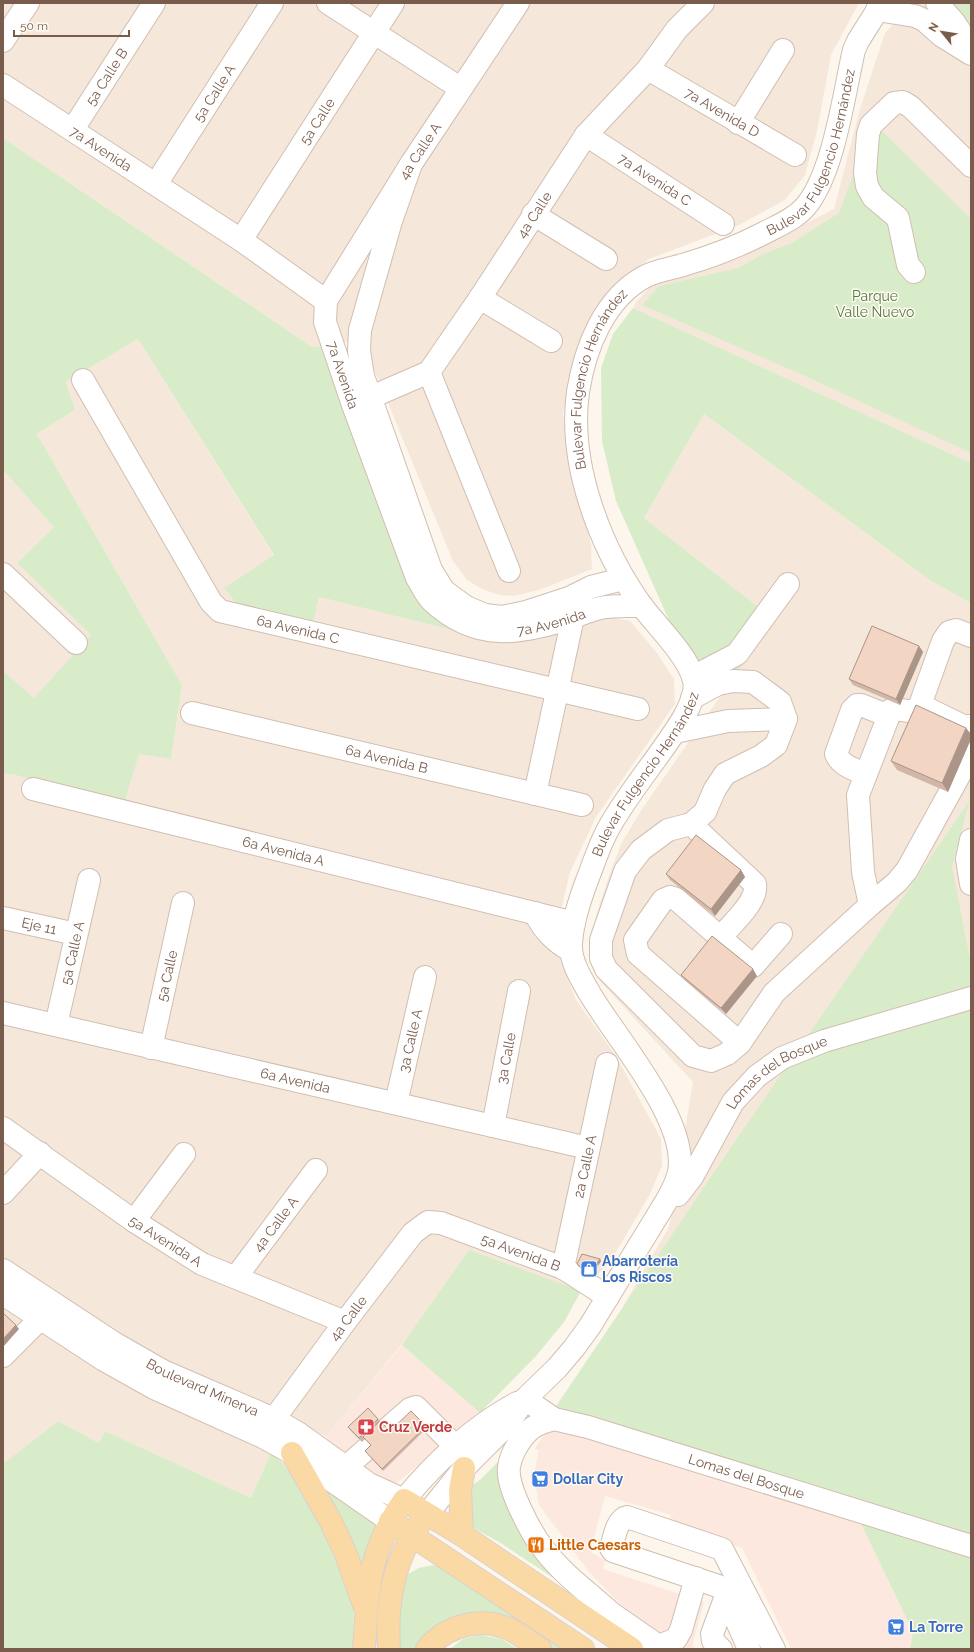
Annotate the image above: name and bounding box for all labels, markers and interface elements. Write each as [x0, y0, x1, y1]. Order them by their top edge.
scale bar [14, 12, 129, 38]
north arrow [922, 12, 962, 52]
text: 50 m [20, 19, 48, 33]
text: N [926, 20, 942, 34]
street label: 5a Calle B [82, 45, 131, 108]
street label: 5a Calle A [190, 61, 239, 125]
street label: Bulevar Fulgencio Hernández [764, 67, 858, 238]
street label: 7a Avenida D [682, 84, 762, 141]
street label: 5a Calle [296, 95, 338, 147]
street label: 4a Calle A [395, 119, 445, 182]
street label: 7a Avenida [67, 123, 135, 175]
street label: 7a Avenida C [615, 150, 694, 209]
street label: 4a Calle [513, 189, 555, 241]
street label: Bulevar Fulgencio Hernández [568, 285, 630, 471]
park label: Parque Valle Nuevo [836, 288, 914, 320]
street label: 7a Avenida [324, 339, 362, 411]
street label: 7a Avenida [516, 605, 588, 638]
street label: 6a Avenida C [255, 612, 341, 647]
street label: Bulevar Fulgencio Hernández [589, 690, 702, 859]
street label: 6a Avenida B [344, 741, 429, 776]
street label: 6a Avenida A [241, 833, 327, 869]
street label: Eje 11 [20, 914, 58, 938]
street label: 5a Calle A [57, 919, 88, 986]
street label: 5a Calle [154, 949, 180, 1003]
street label: 3a Calle A [395, 1007, 425, 1074]
street label: 3a Calle [493, 1031, 519, 1085]
street label: Lomas del Bosque [723, 1033, 829, 1112]
street label: 6a Avenida [259, 1065, 332, 1096]
street label: 2a Calle A [570, 1133, 600, 1199]
street label: 4a Calle A [250, 1193, 302, 1255]
street label: 5a Avenida A [126, 1212, 205, 1270]
street label: 5a Avenida B [479, 1231, 563, 1274]
place label: Abarrotería Los Riscos [602, 1253, 678, 1285]
shop icon: Abarrotería Los Riscos [579, 1259, 599, 1279]
street label: 4a Calle [326, 1293, 370, 1344]
street label: Boulevard Minerva [143, 1355, 261, 1419]
pharmacy icon: Cruz Verde [356, 1417, 376, 1437]
place label: Cruz Verde [379, 1419, 453, 1435]
street label: Lomas del Bosque [686, 1451, 806, 1502]
supermarket icon: Dollar City [530, 1469, 550, 1489]
place label: Dollar City [553, 1471, 623, 1487]
restaurant icon: Little Caesars [526, 1535, 546, 1555]
place label: Little Caesars [549, 1537, 641, 1553]
supermarket icon: La Torre [886, 1617, 906, 1637]
place label: La Torre [909, 1619, 964, 1635]

